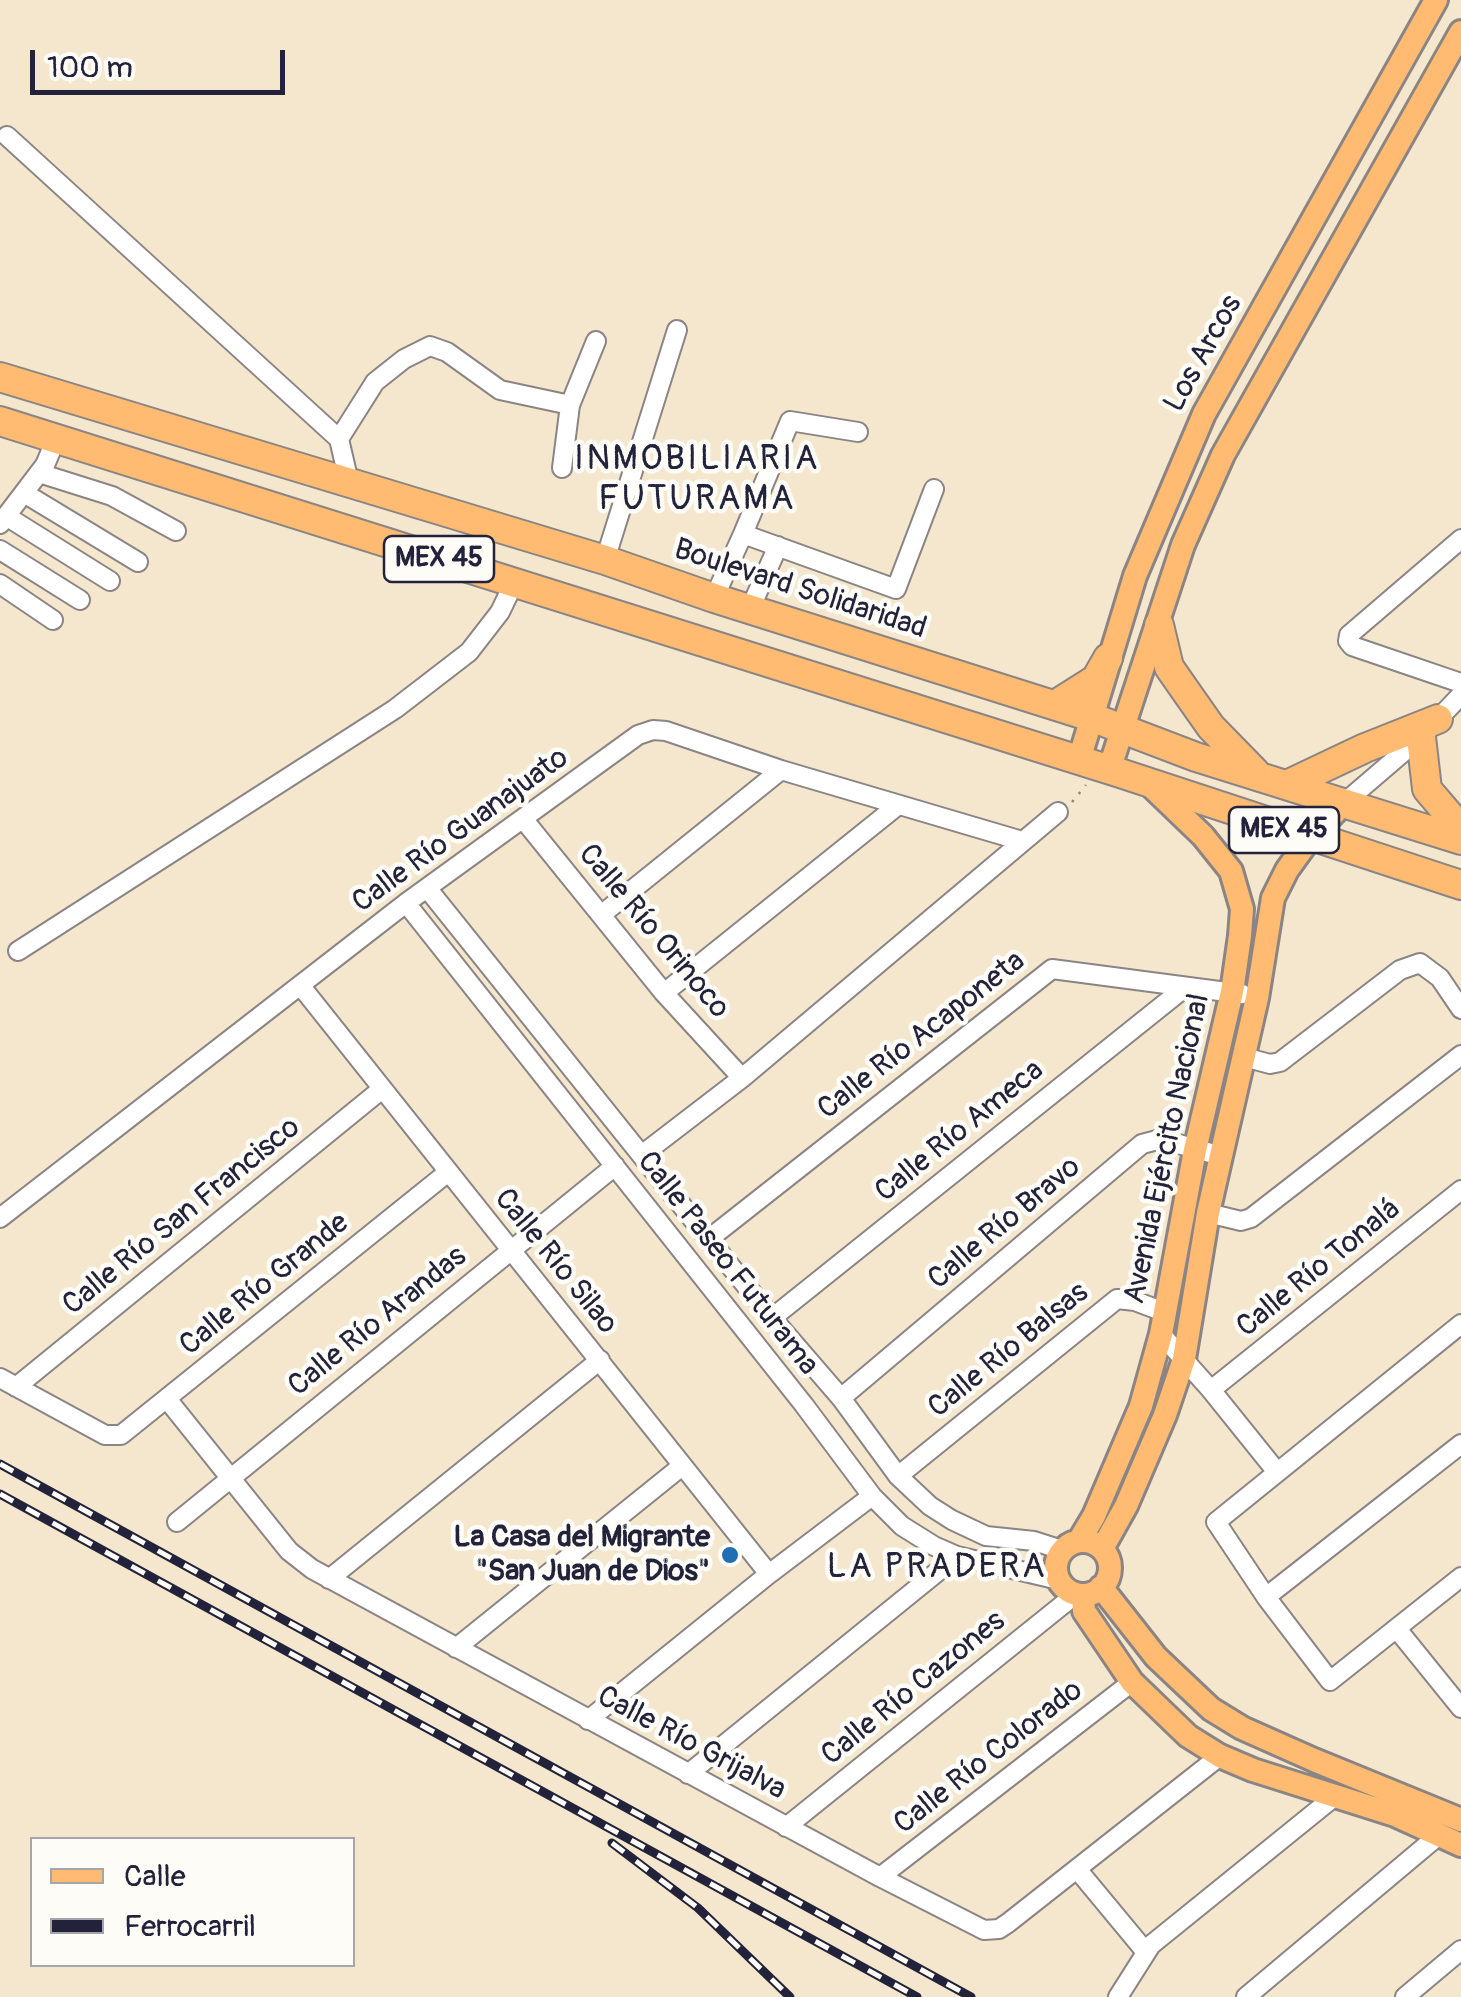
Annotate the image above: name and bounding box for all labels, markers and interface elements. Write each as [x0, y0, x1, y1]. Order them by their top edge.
scale bar [35, 30, 290, 92]
text: 100 m [47, 49, 133, 86]
street label: Los Arcos [1157, 289, 1251, 419]
district label: INMOBILIARIA FUTURAMA [574, 439, 820, 521]
street label: Boulevard Solidaridad [669, 532, 931, 648]
road number: MEX 45 [384, 536, 494, 582]
street label: Calle Río Guanajuato [346, 741, 576, 921]
road number: MEX 45 [1229, 807, 1339, 853]
street label: Calle Río Orinoco [570, 838, 736, 1026]
street label: Calle Río Acaponeta [811, 944, 1033, 1128]
street label: Avenida Ejército Nacional [1118, 991, 1218, 1307]
street label: Calle Río Ameca [869, 1053, 1051, 1211]
street label: Calle Río San Francisco [56, 1110, 308, 1324]
street label: Calle Paseo Futurama [629, 1145, 825, 1383]
street label: Calle Río Bravo [922, 1150, 1088, 1298]
street label: Calle Río Silao [485, 1182, 625, 1342]
street label: Calle Río Tonalá [1230, 1192, 1408, 1346]
street label: Calle Río Grande [173, 1206, 357, 1364]
street label: Calle Río Arandas [282, 1239, 474, 1405]
street label: Calle Río Balsas [922, 1276, 1096, 1426]
place label: La Casa del Migrante "San Juan de Dios" [454, 1520, 710, 1590]
marker: La Casa del Migrante "San Juan de Dios" [719, 1544, 741, 1566]
district label: LA PRADERA [827, 1547, 1047, 1589]
street label: Calle Río Cazones [815, 1604, 1013, 1774]
street label: Calle Río Colorado [888, 1673, 1090, 1843]
street label: Calle Río Grijalva [591, 1679, 791, 1809]
legend [30, 1837, 355, 1967]
text: Calle [124, 1858, 186, 1895]
text: Ferrocarril [124, 1908, 256, 1945]

